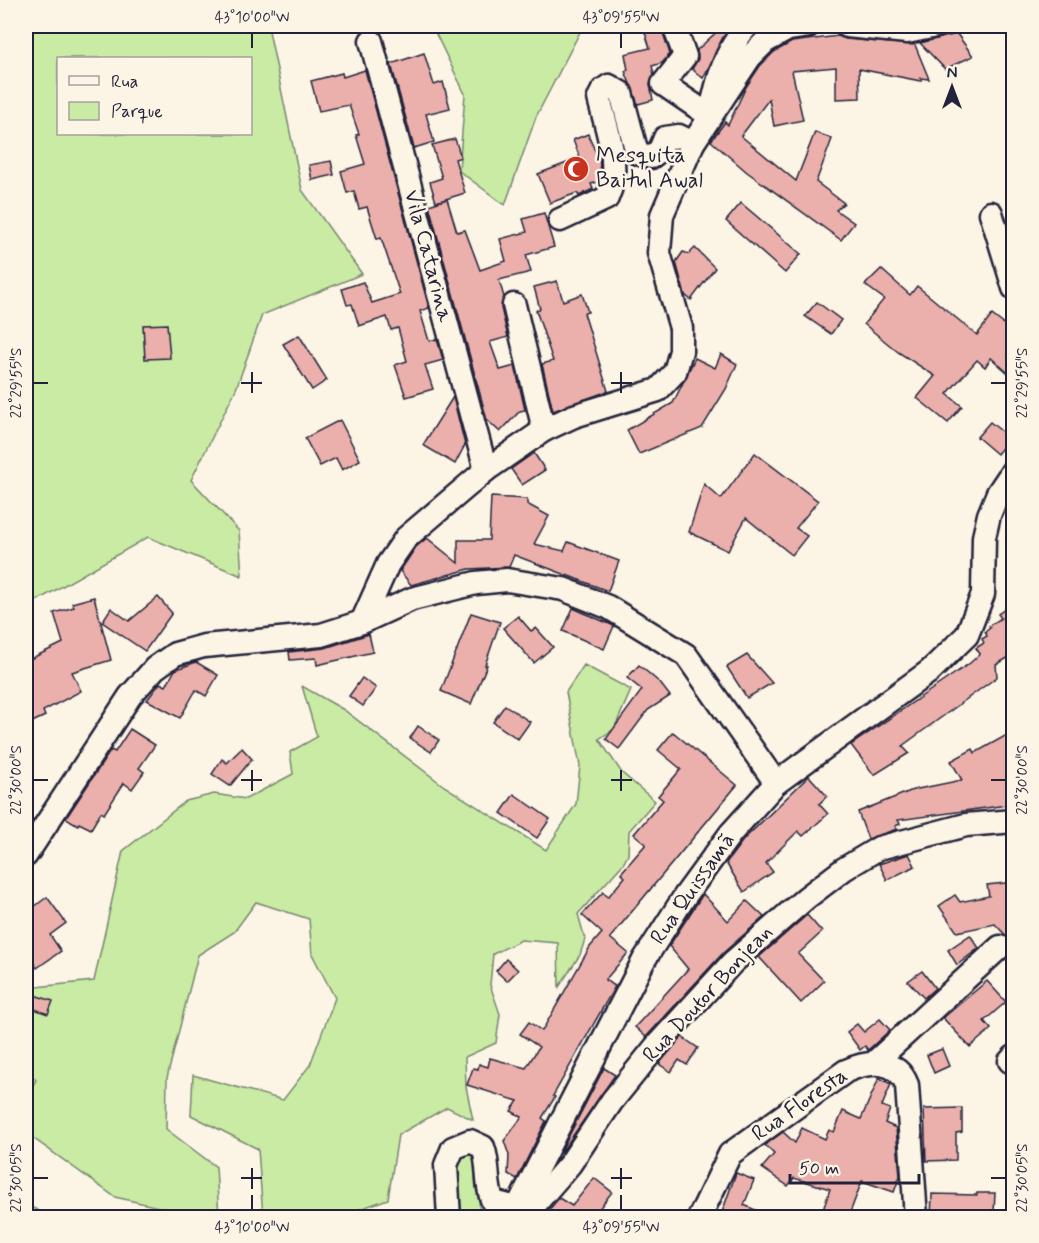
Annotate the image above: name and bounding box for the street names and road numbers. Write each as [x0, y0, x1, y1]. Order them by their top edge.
street label: Vila Catarina [397, 187, 459, 326]
street label: Rua Quissamã [644, 828, 742, 950]
street label: Rua Doutor Bonjean [637, 919, 779, 1069]
street label: Rua Floresta [747, 1062, 853, 1148]

